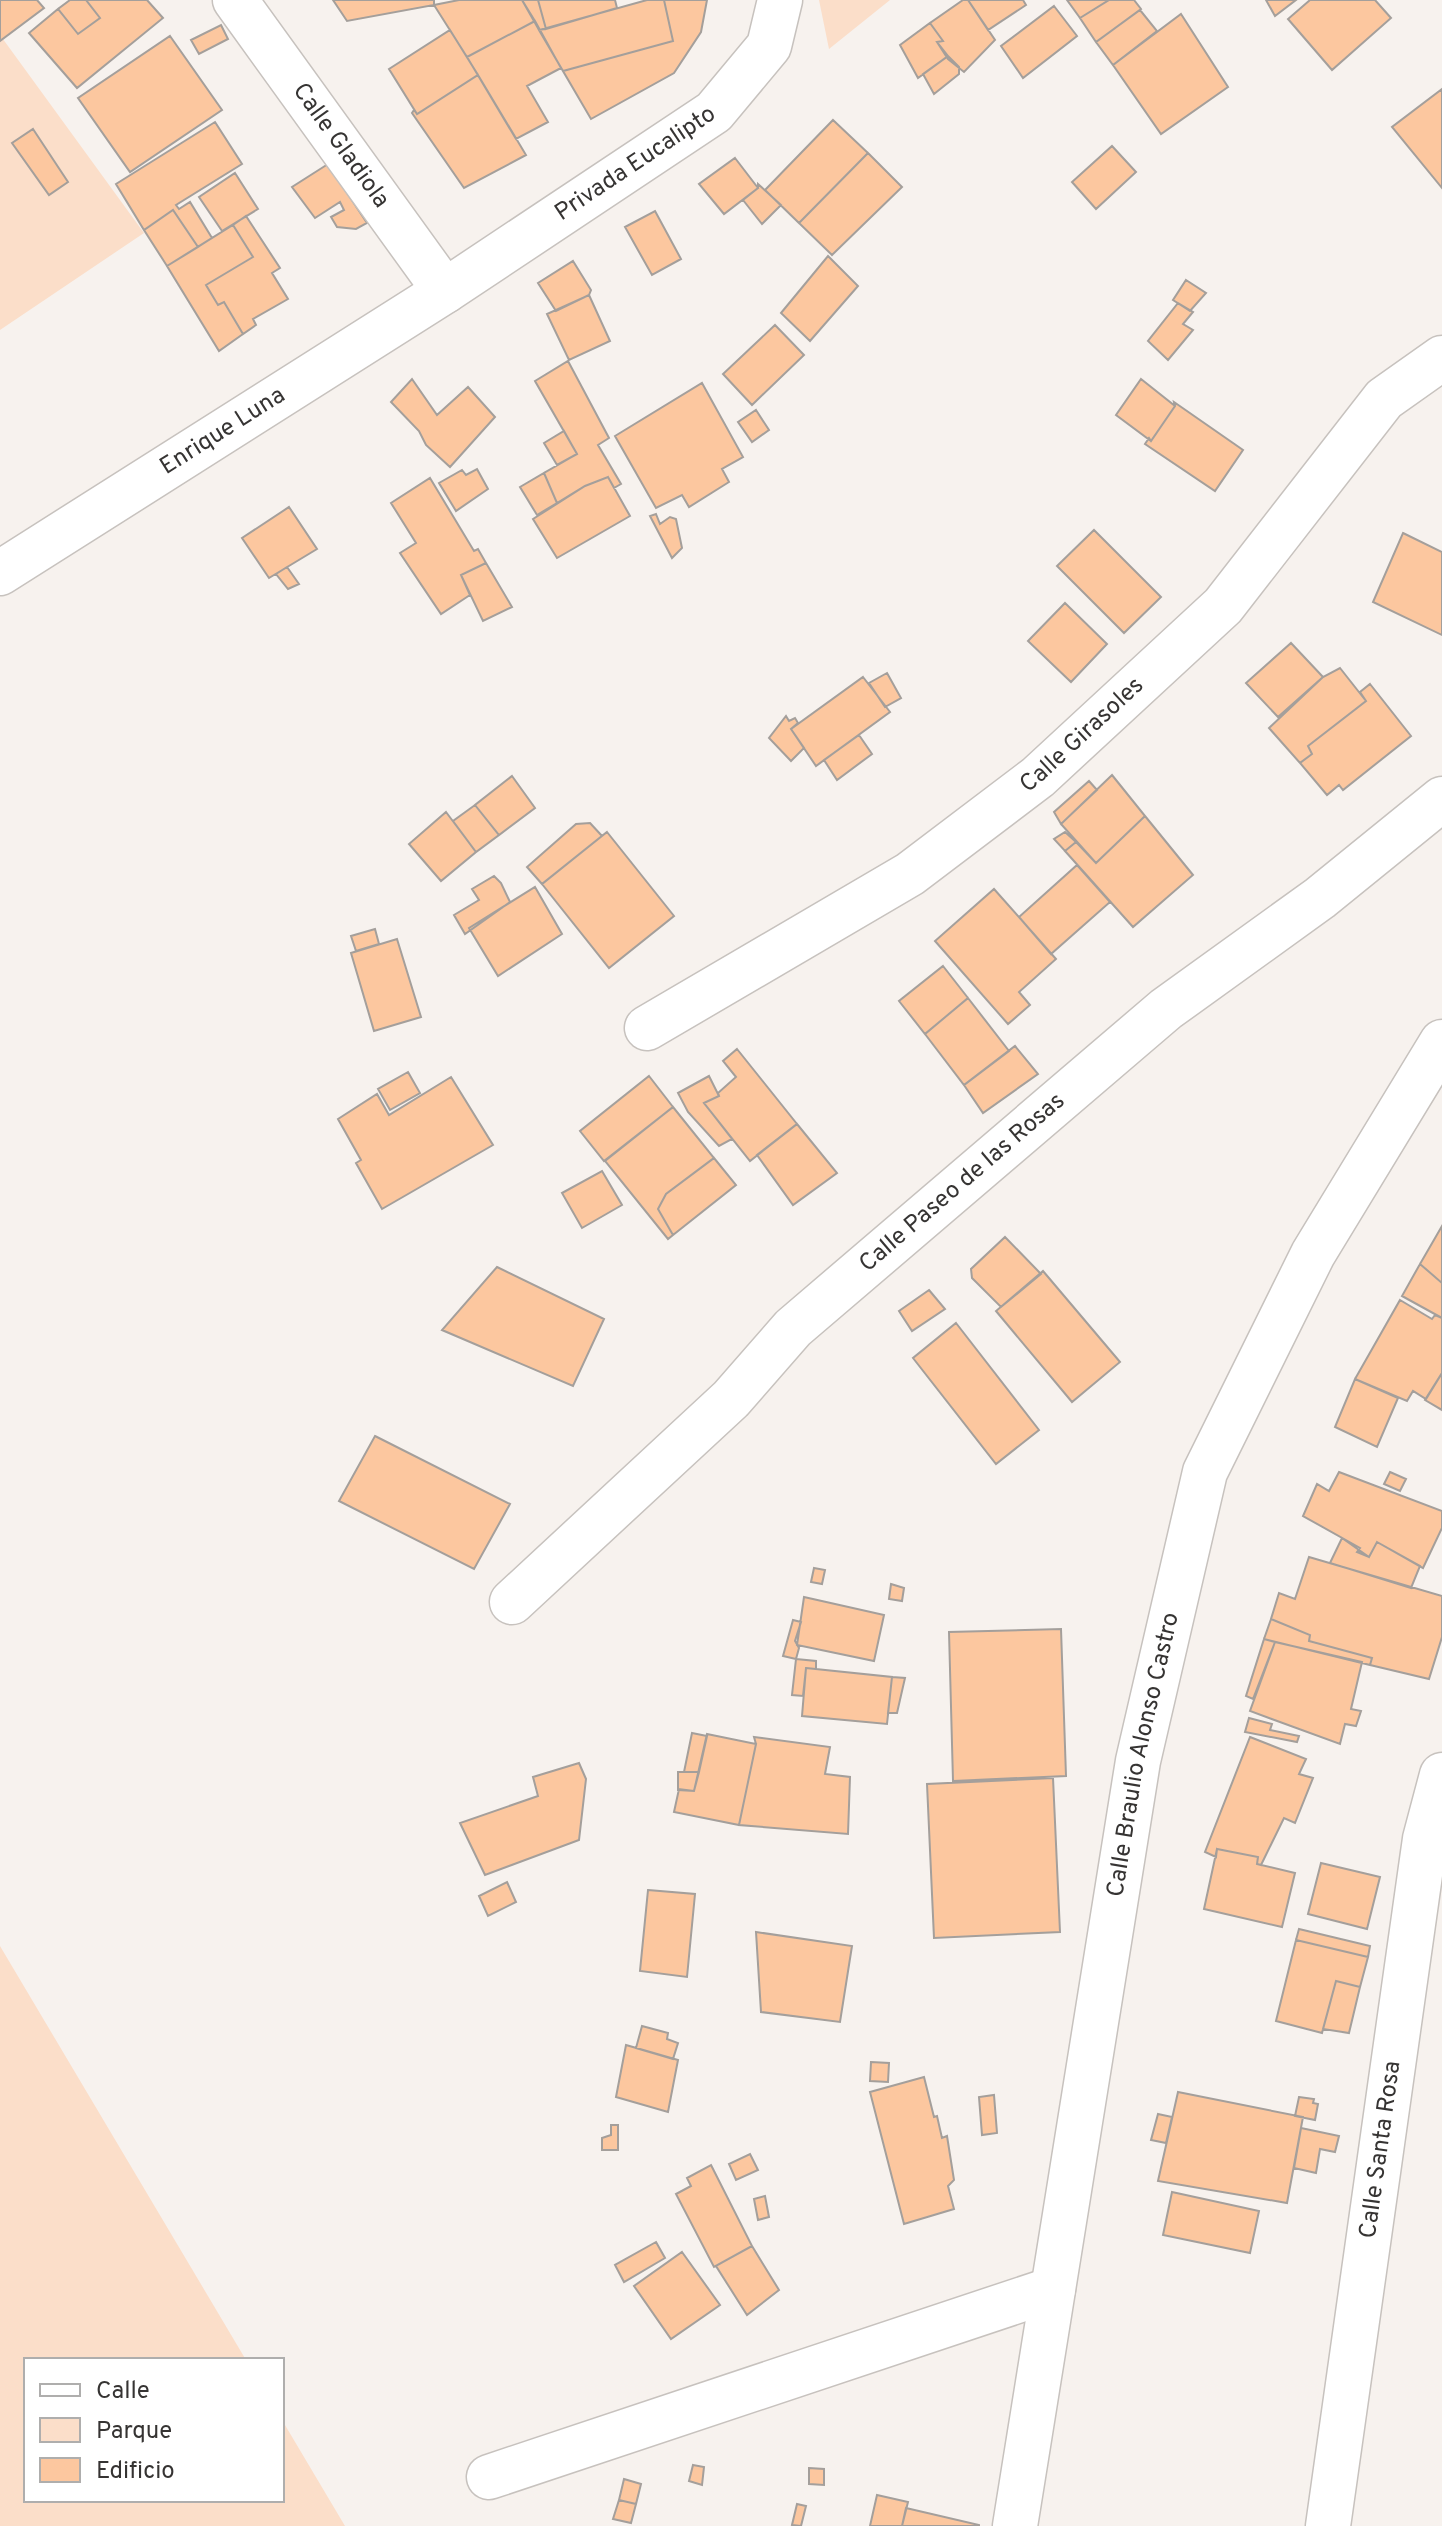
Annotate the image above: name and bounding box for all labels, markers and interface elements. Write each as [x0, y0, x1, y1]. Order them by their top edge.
street label: Calle Gladiola [285, 78, 396, 214]
street label: Privada Eucalipto [550, 100, 722, 228]
street label: Enrique Luna [155, 381, 291, 482]
street label: Calle Girasoles [1014, 671, 1151, 800]
street label: Calle Paseo de las Rosas [854, 1087, 1072, 1279]
street label: Calle Braulio Alonso Castro [1101, 1610, 1187, 1899]
street label: Calle Santa Rosa [1354, 2059, 1408, 2240]
legend [24, 2358, 284, 2502]
text: Calle [96, 2377, 150, 2407]
text: Parque [96, 2417, 172, 2447]
text: Edificio [96, 2457, 175, 2487]

